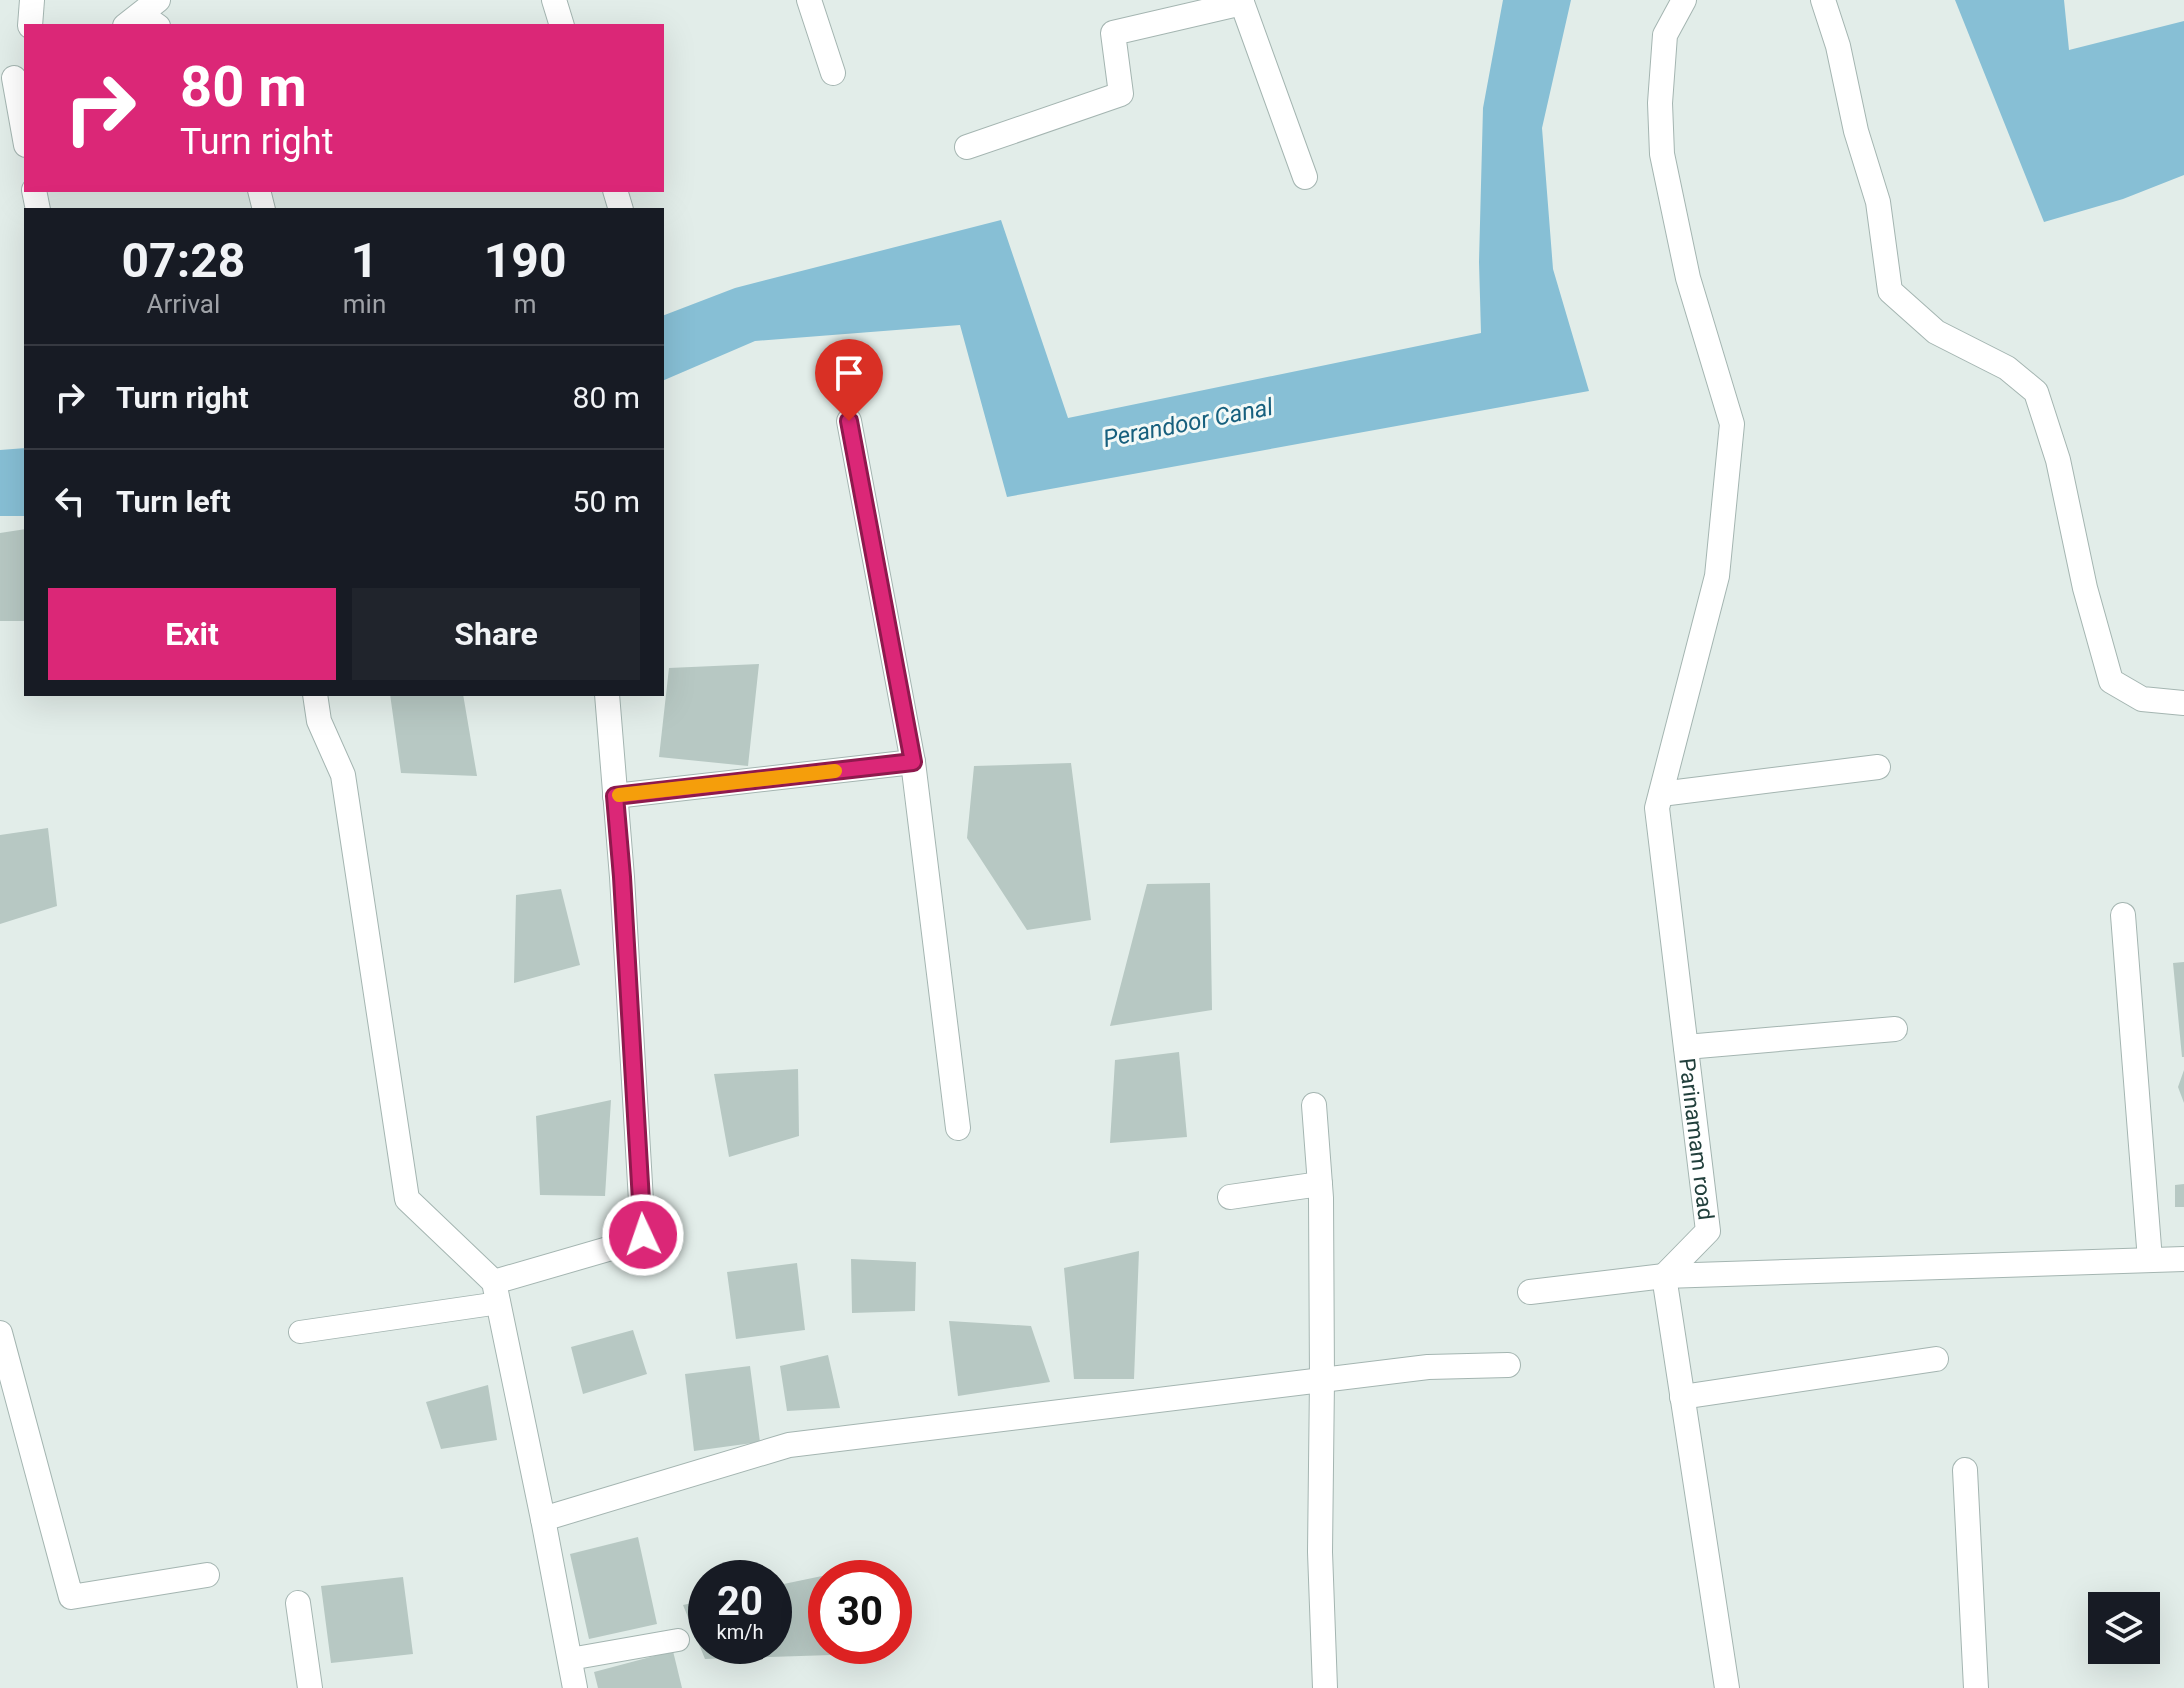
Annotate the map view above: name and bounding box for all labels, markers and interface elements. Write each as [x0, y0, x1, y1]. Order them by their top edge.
text: 80 m [180, 54, 307, 120]
icon: right [48, 56, 152, 160]
text: Turn right [180, 121, 333, 163]
text: 07:28 [122, 232, 245, 289]
text: 1 [351, 232, 378, 289]
text: 190 [484, 232, 566, 289]
text: Arrival [147, 289, 220, 319]
text: min [343, 289, 386, 319]
text: m [514, 289, 537, 319]
pin [815, 339, 883, 421]
icon: arrive [827, 351, 871, 395]
icon: right [48, 375, 92, 419]
text: Turn right [116, 380, 249, 415]
text: 80 m [573, 380, 640, 415]
water label: Perandoor Canal [1101, 393, 1276, 453]
icon: left [48, 479, 92, 523]
text: Turn left [116, 484, 231, 519]
text: 50 m [573, 484, 640, 519]
button: Exit [48, 588, 336, 680]
button: Share [352, 588, 640, 680]
street label: Parinamam road [1674, 1057, 1719, 1221]
position arrow [601, 1193, 685, 1277]
speed limit sign: 30 [808, 1560, 912, 1664]
text: 20 [717, 1578, 763, 1625]
map controls [2088, 1592, 2160, 1664]
button: layers [2088, 1592, 2160, 1664]
text: km/h [717, 1620, 763, 1644]

